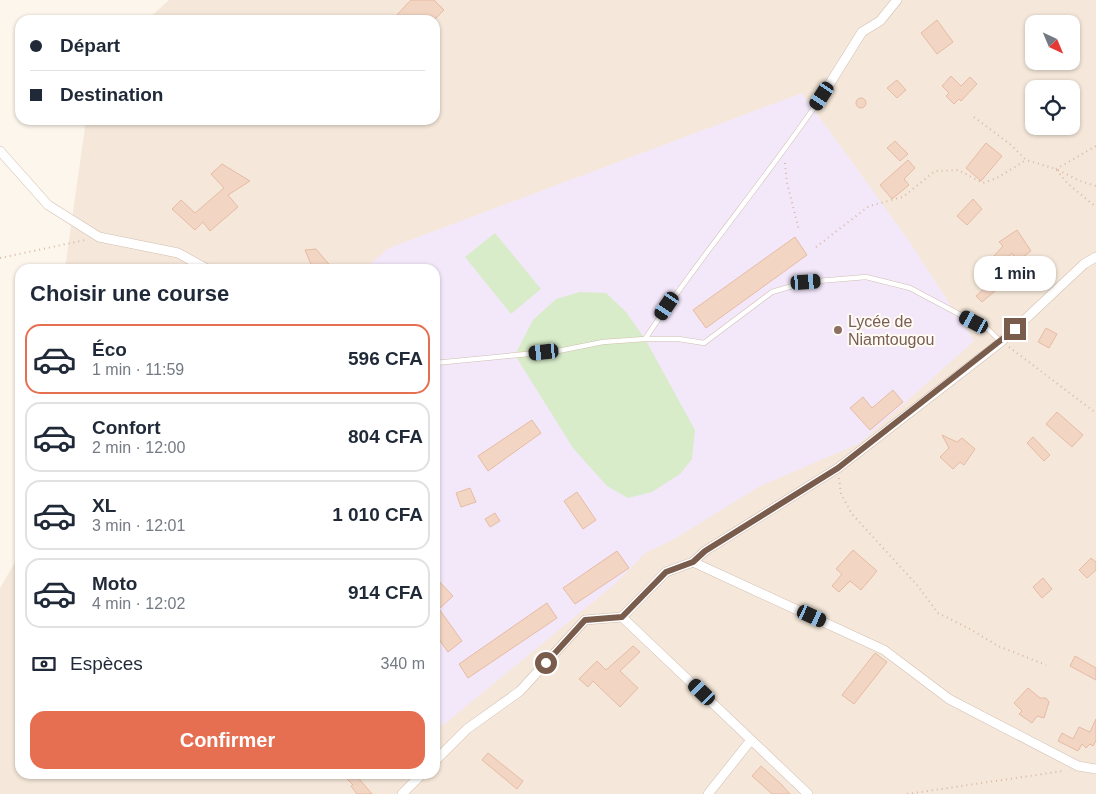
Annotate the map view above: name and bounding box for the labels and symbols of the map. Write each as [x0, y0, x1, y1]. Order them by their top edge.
north arrow [1025, 15, 1080, 70]
car [807, 79, 836, 113]
callout: 1 min [974, 256, 1056, 292]
car [790, 273, 821, 291]
car [652, 289, 681, 323]
car [957, 308, 990, 336]
place label: Lycée de Niamtougou [848, 313, 934, 348]
route end [1004, 318, 1026, 340]
marker: Lycée de Niamtougou [832, 324, 844, 336]
car [528, 343, 559, 361]
car [795, 603, 828, 629]
route start [535, 652, 557, 674]
car [685, 676, 718, 708]

